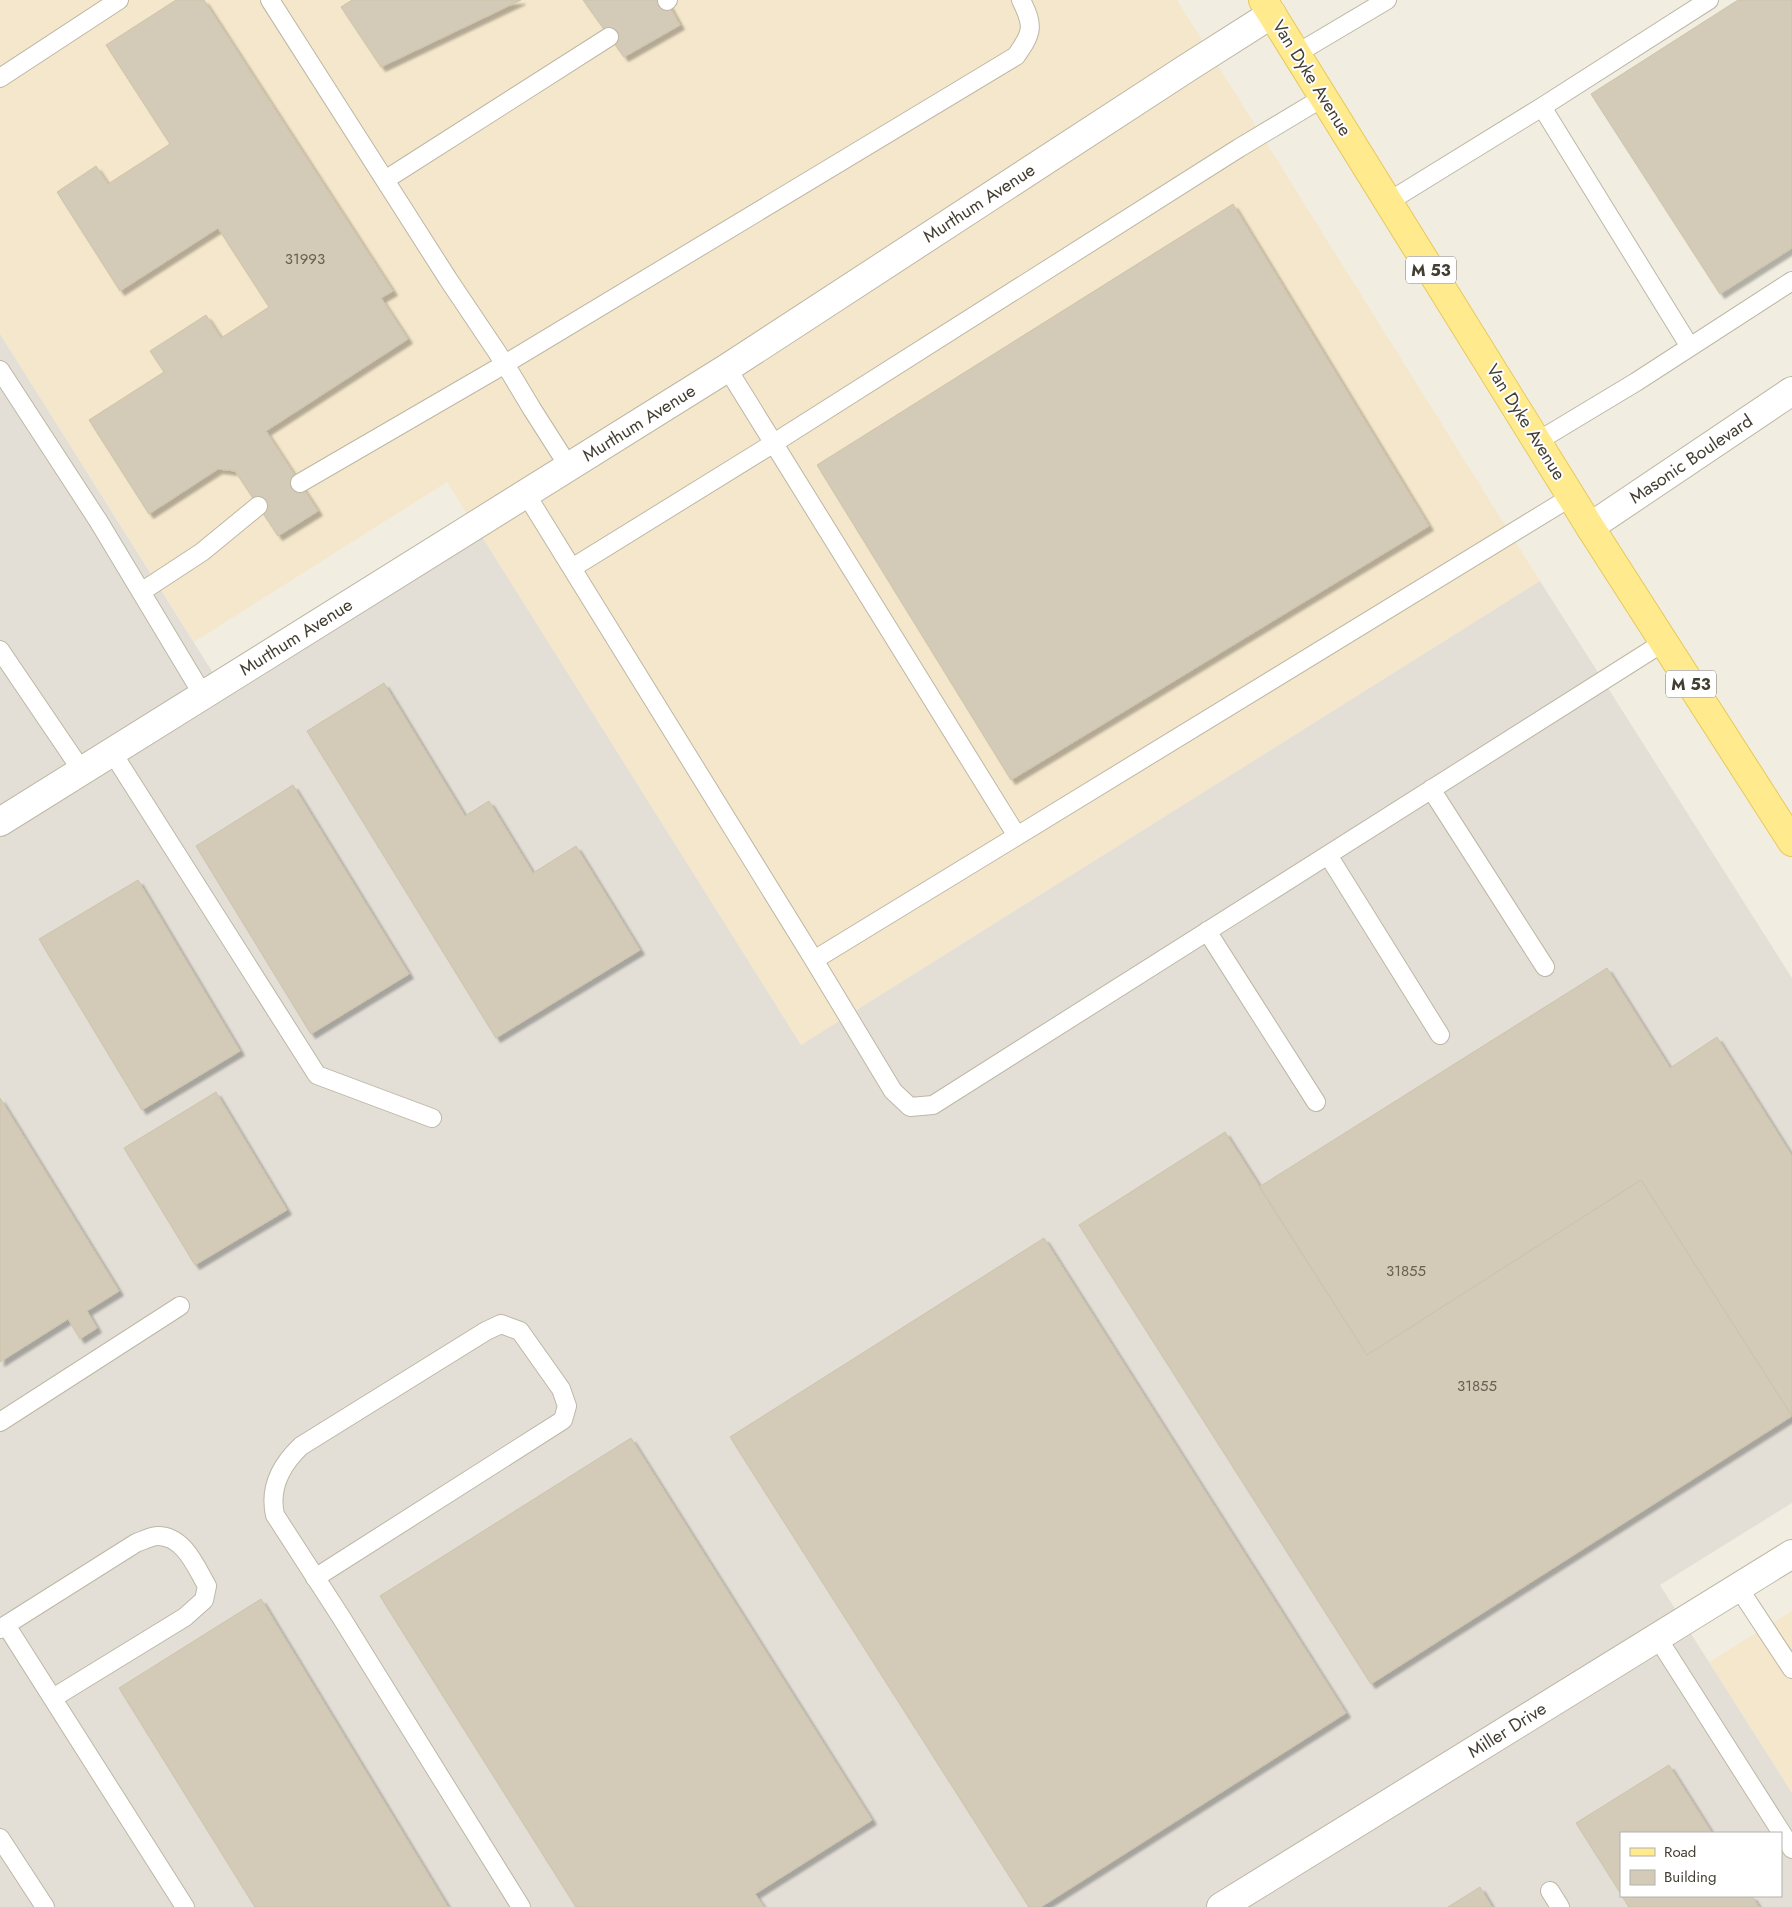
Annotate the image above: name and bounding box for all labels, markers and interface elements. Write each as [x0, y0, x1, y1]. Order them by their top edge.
street label: Van Dyke Avenue [1266, 15, 1358, 141]
street label: Murthum Avenue [918, 157, 1040, 249]
house number: 31993 [285, 248, 325, 270]
road number: M 53 [1406, 256, 1456, 284]
street label: Van Dyke Avenue [1480, 359, 1572, 485]
street label: Murthum Avenue [577, 378, 701, 468]
street label: Masonic Boulevard [1624, 408, 1758, 510]
street label: Murthum Avenue [234, 592, 358, 682]
road number: M 53 [1666, 671, 1716, 698]
house number: 31855 [1386, 1260, 1426, 1282]
house number: 31855 [1457, 1375, 1497, 1397]
street label: Miller Drive [1463, 1696, 1551, 1764]
legend [1620, 1832, 1782, 1897]
text: Road [1664, 1841, 1696, 1863]
text: Building [1664, 1866, 1716, 1888]

